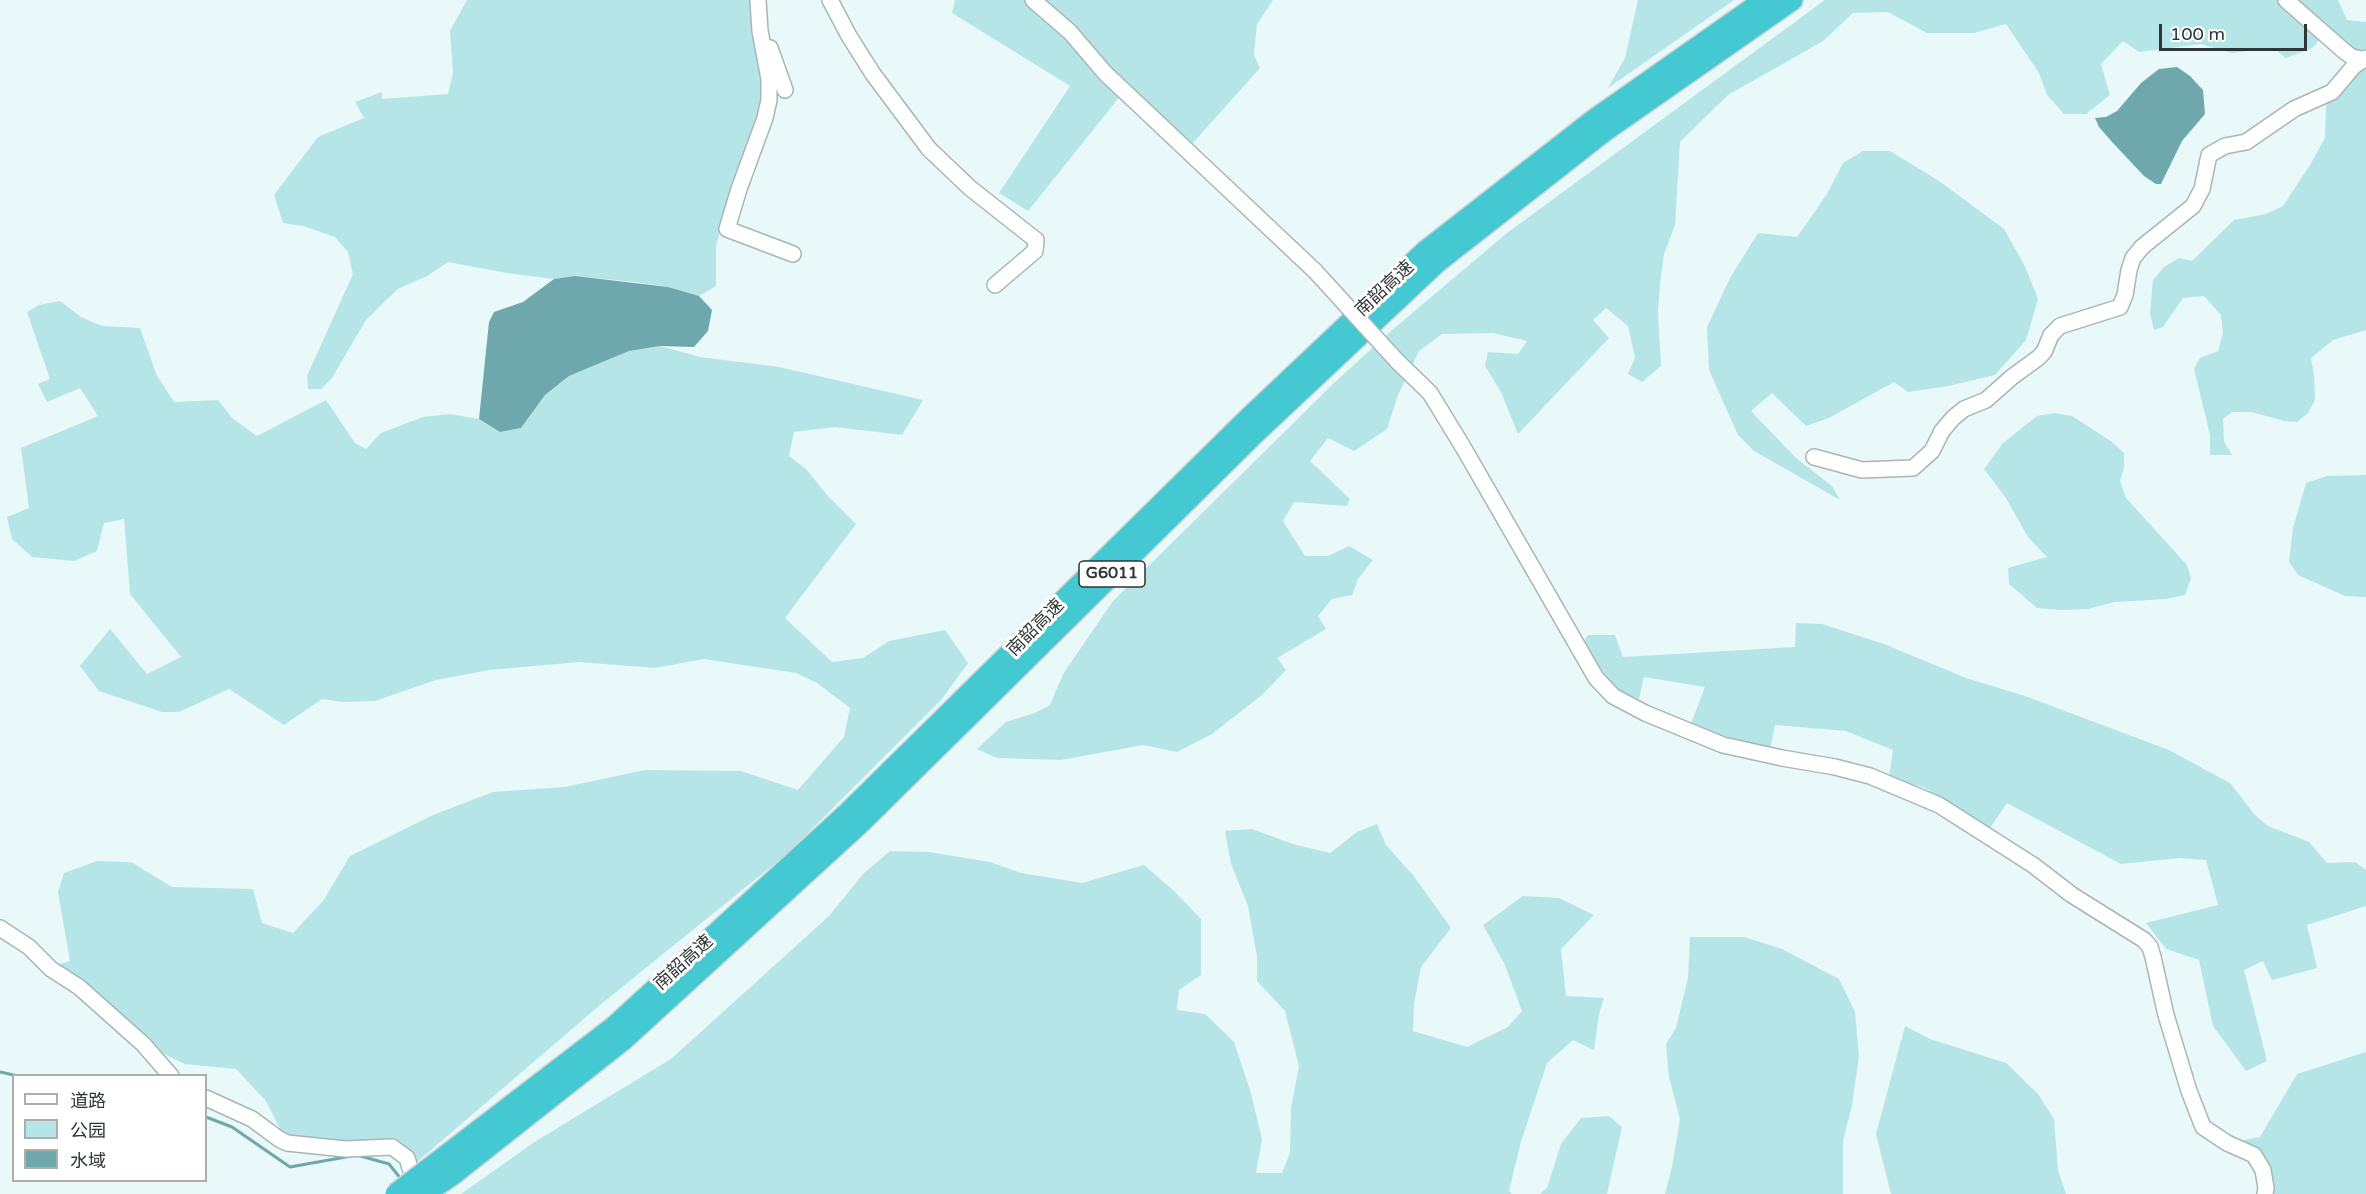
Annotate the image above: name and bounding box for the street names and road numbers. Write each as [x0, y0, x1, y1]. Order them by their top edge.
street label: 南韶高速 [1351, 257, 1419, 321]
road number: G6011 [1079, 561, 1145, 587]
street label: 南韶高速 [1003, 595, 1069, 661]
street label: 南韶高速 [650, 931, 718, 995]

